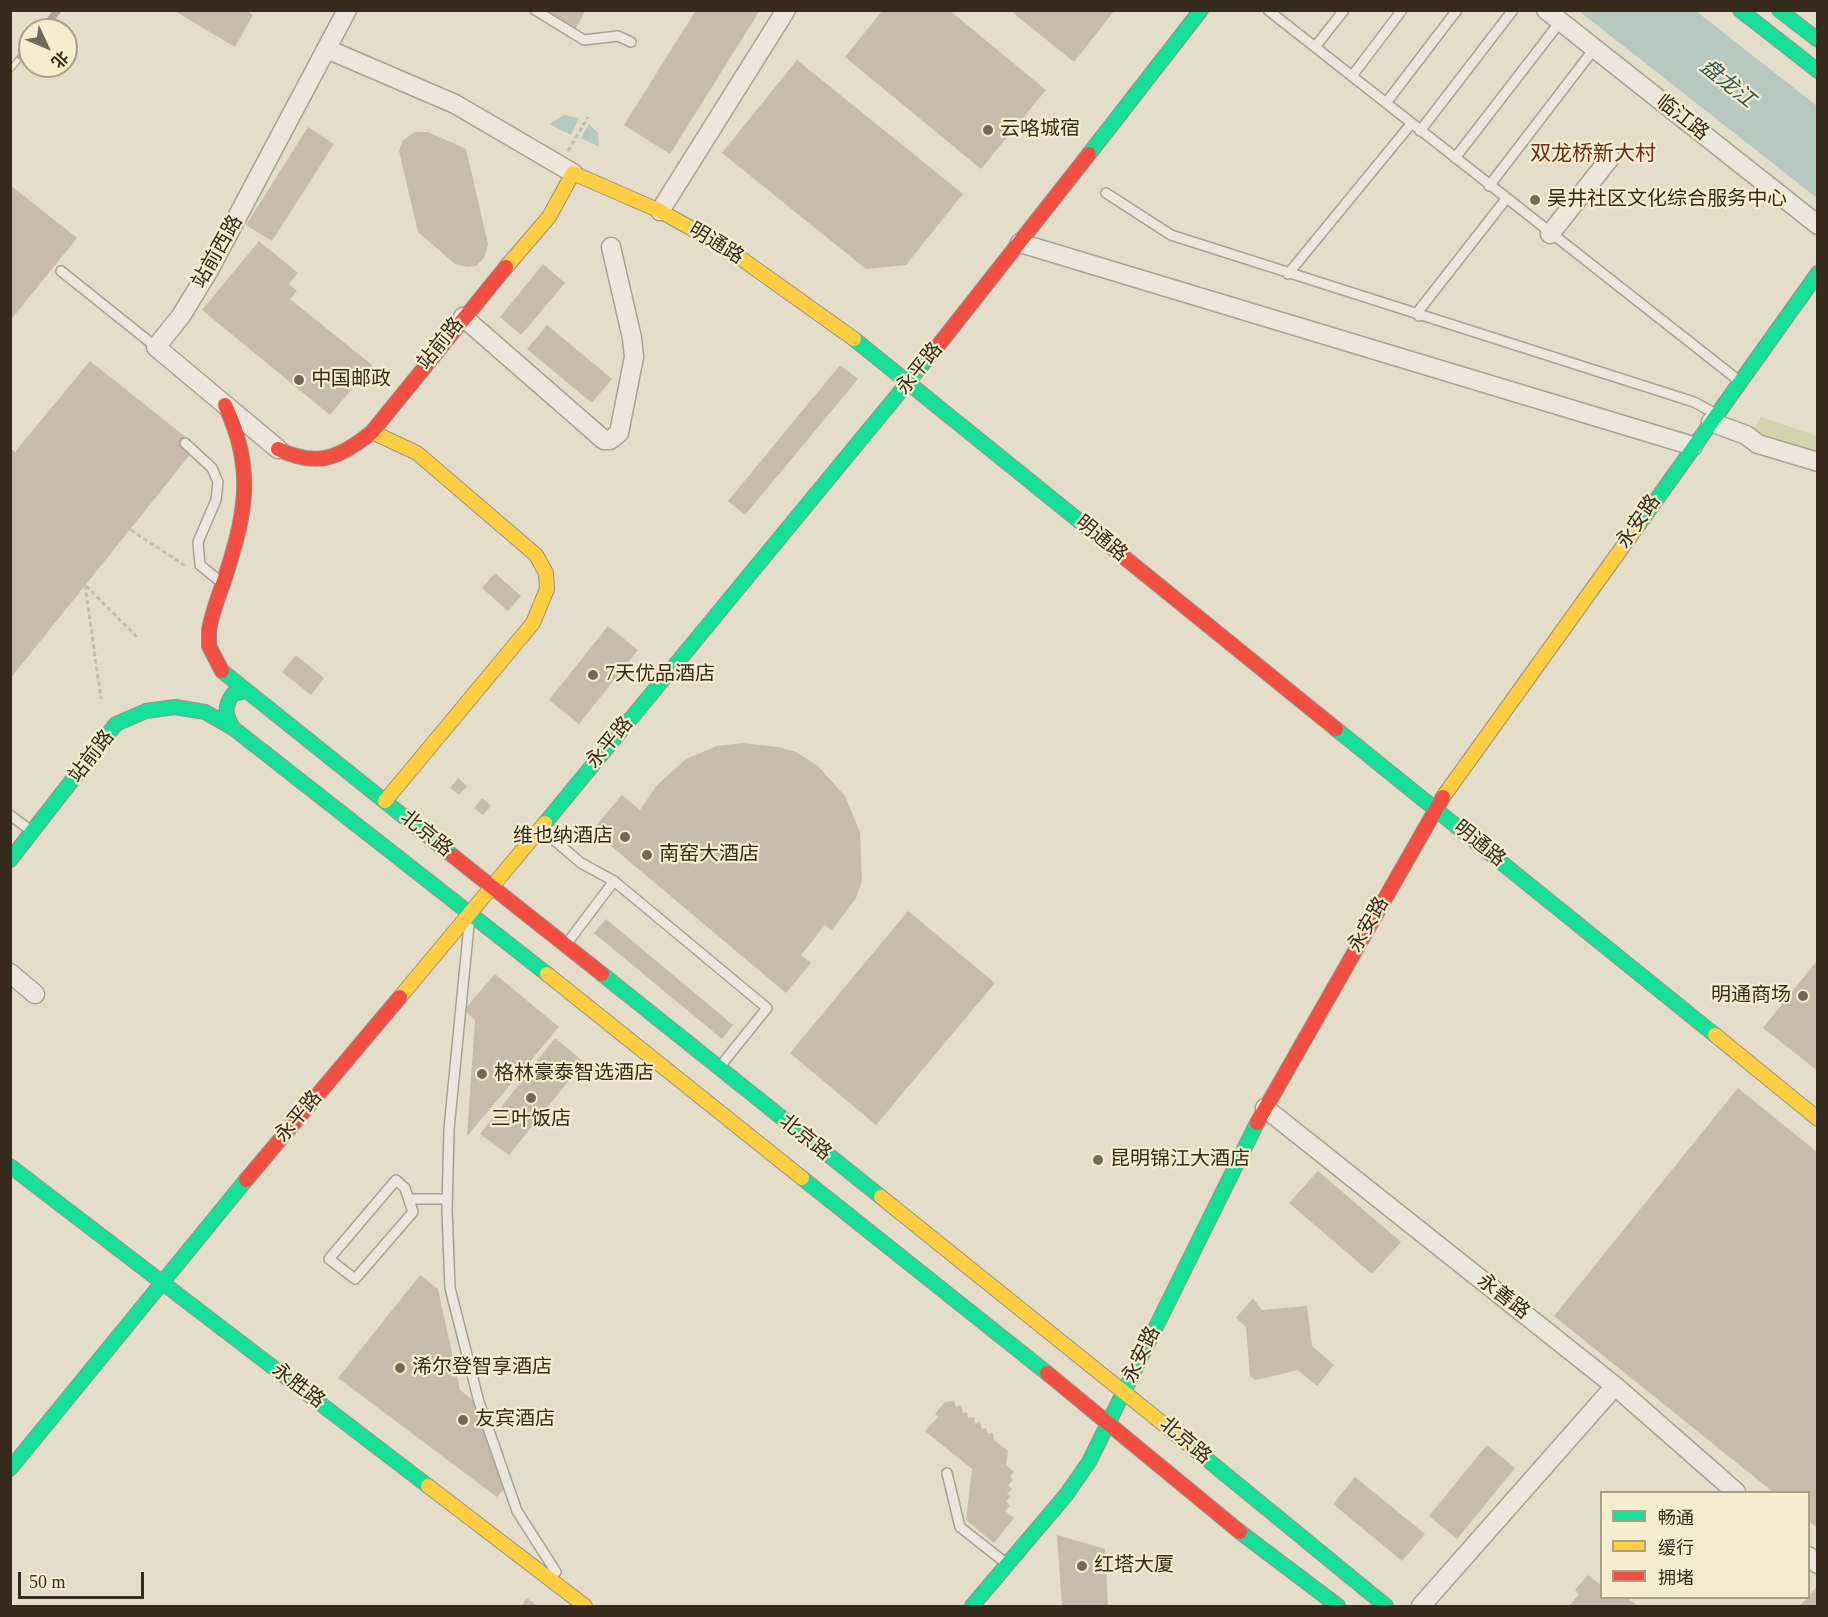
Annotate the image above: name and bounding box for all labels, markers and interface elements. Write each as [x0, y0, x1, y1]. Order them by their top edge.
north arrow [18, 18, 78, 78]
text: 北 [48, 48, 72, 71]
water label: 盘龙江 [1695, 54, 1759, 114]
street label: 临江路 [1651, 90, 1713, 146]
place label: 云咯城宿 [1000, 118, 1080, 142]
marker: 云咯城宿 [981, 123, 995, 137]
district label: 双龙桥新大村 [1530, 141, 1656, 167]
place label: 吴井社区文化综合服务中心 [1547, 188, 1787, 212]
marker: 吴井社区文化综合服务中心 [1528, 193, 1542, 207]
street label: 站前西路 [188, 211, 248, 293]
street label: 明通路 [684, 218, 748, 270]
street label: 站前路 [413, 313, 469, 375]
street label: 永平路 [892, 338, 948, 400]
place label: 中国邮政 [311, 368, 391, 392]
marker: 中国邮政 [292, 373, 306, 387]
street label: 永安路 [1612, 491, 1666, 553]
street label: 明通路 [1070, 511, 1132, 567]
place label: 7天优品酒店 [605, 663, 715, 687]
marker: 7天优品酒店 [586, 668, 600, 682]
street label: 永平路 [582, 712, 638, 774]
street label: 站前路 [64, 726, 120, 788]
street label: 北京路 [395, 806, 457, 862]
street label: 明通路 [1448, 816, 1510, 872]
place label: 维也纳酒店 [513, 825, 613, 849]
marker: 维也纳酒店 [618, 830, 632, 844]
place label: 南窑大酒店 [659, 843, 759, 867]
marker: 南窑大酒店 [640, 848, 654, 862]
street label: 永安路 [1344, 893, 1394, 957]
place label: 明通商场 [1711, 984, 1791, 1008]
marker: 明通商场 [1796, 989, 1810, 1003]
place label: 格林豪泰智选酒店 [494, 1062, 654, 1086]
marker: 格林豪泰智选酒店 [475, 1067, 489, 1081]
street label: 永平路 [271, 1086, 327, 1148]
marker: 三叶饭店 [524, 1091, 538, 1105]
place label: 三叶饭店 [491, 1108, 571, 1132]
street label: 北京路 [774, 1110, 836, 1166]
place label: 昆明锦江大酒店 [1110, 1148, 1250, 1172]
marker: 昆明锦江大酒店 [1091, 1153, 1105, 1167]
street label: 永善路 [1472, 1269, 1534, 1325]
street label: 永安路 [1118, 1323, 1166, 1387]
place label: 浠尔登智享酒店 [412, 1356, 552, 1380]
street label: 永胜路 [267, 1358, 329, 1414]
marker: 浠尔登智享酒店 [393, 1361, 407, 1375]
place label: 友宾酒店 [475, 1408, 555, 1432]
marker: 友宾酒店 [456, 1413, 470, 1427]
street label: 北京路 [1154, 1413, 1216, 1469]
legend [1600, 1491, 1810, 1599]
text: 畅通 [1658, 1508, 1694, 1528]
text: 缓行 [1658, 1538, 1694, 1558]
place label: 红塔大厦 [1094, 1554, 1174, 1578]
marker: 红塔大厦 [1075, 1559, 1089, 1573]
scale bar [21, 1560, 147, 1598]
text: 拥堵 [1658, 1568, 1694, 1588]
text: 50 m [29, 1572, 66, 1592]

